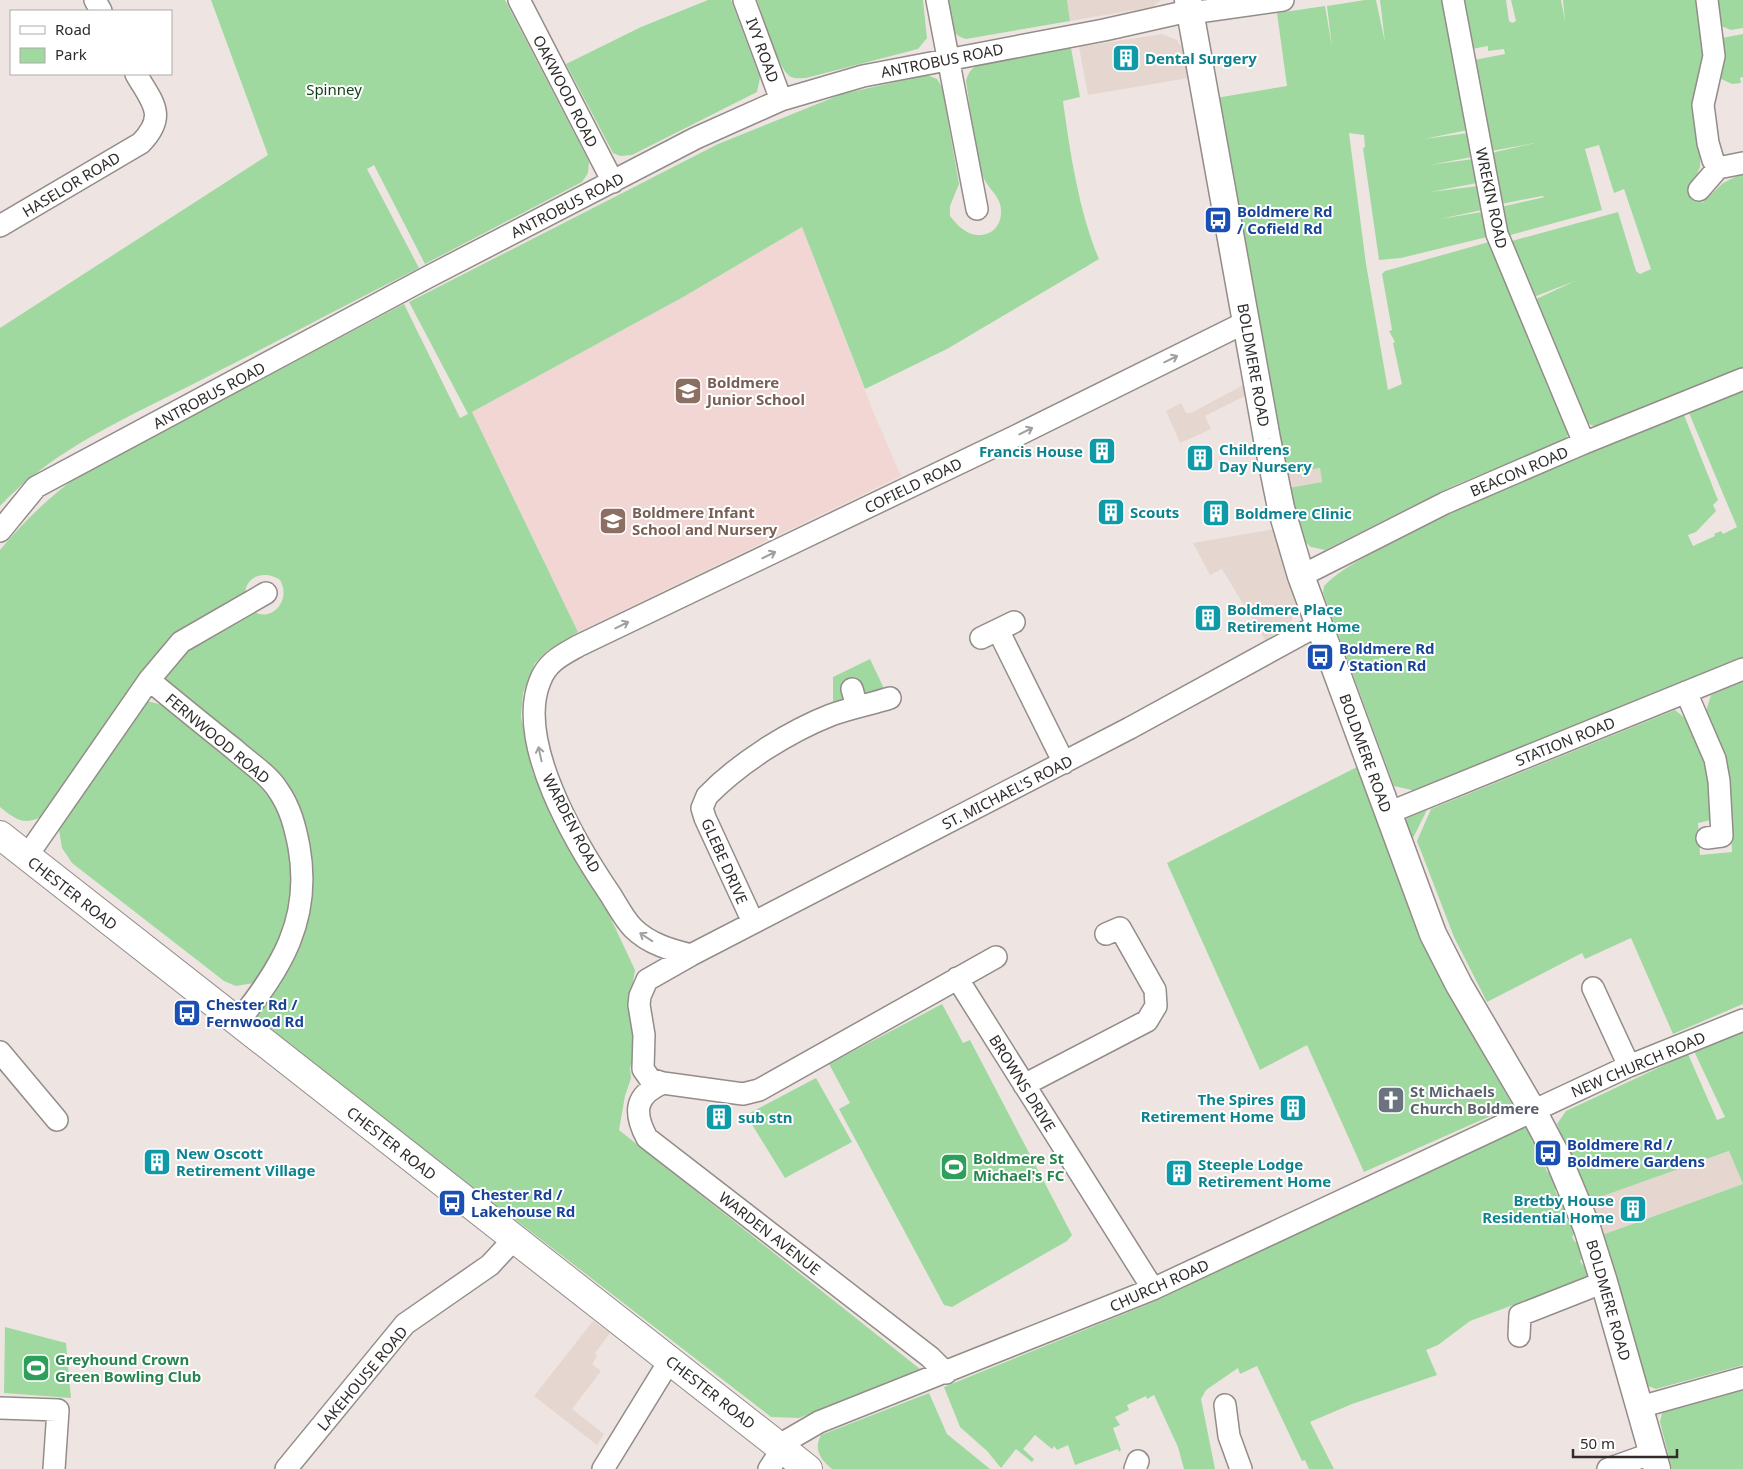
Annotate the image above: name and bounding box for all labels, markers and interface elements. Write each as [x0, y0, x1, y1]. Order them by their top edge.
legend [10, 10, 172, 75]
street label: IVY ROAD [742, 15, 784, 85]
text: Road [55, 19, 91, 39]
street label: OAKWOOD ROAD [529, 31, 603, 151]
street label: ANTROBUS ROAD [879, 38, 1005, 82]
building icon: Dental Surgery [1111, 43, 1141, 73]
text: Park [55, 44, 87, 64]
place label: Dental Surgery [1145, 48, 1257, 68]
park label: Spinney [306, 79, 362, 99]
street label: WREKIN ROAD [1472, 146, 1512, 250]
street label: HASELOR ROAD [18, 147, 124, 221]
street label: ANTROBUS ROAD [507, 168, 627, 242]
place label: Boldmere Rd / Cofield Rd [1237, 201, 1332, 238]
bus stop icon: Boldmere Rd / Cofield Rd [1203, 205, 1233, 235]
street label: BOLDMERE ROAD [1233, 302, 1275, 428]
one-way arrow [1163, 354, 1178, 363]
street label: ANTROBUS ROAD [149, 357, 269, 433]
place label: Boldmere Junior School [705, 372, 805, 409]
school or university icon: Boldmere Junior School [673, 376, 703, 406]
one-way arrow [1018, 426, 1033, 436]
building icon: Francis House [1087, 436, 1117, 466]
place label: Childrens Day Nursery [1219, 439, 1312, 476]
place label: Francis House [979, 441, 1083, 461]
street label: BEACON ROAD [1467, 441, 1571, 501]
building icon: Childrens Day Nursery [1185, 443, 1215, 473]
street label: COFIELD ROAD [861, 453, 965, 517]
building icon: Scouts [1096, 497, 1126, 527]
building icon: Boldmere Clinic [1201, 498, 1231, 528]
place label: Boldmere Infant School and Nursery [632, 502, 778, 539]
place label: Scouts [1130, 502, 1179, 522]
place label: Boldmere Clinic [1235, 503, 1352, 523]
school or university icon: Boldmere Infant School and Nursery [598, 506, 628, 536]
one-way arrow [761, 549, 776, 559]
place label: Boldmere Place Retirement Home [1227, 599, 1360, 636]
building icon: Boldmere Place Retirement Home [1193, 603, 1223, 633]
one-way arrow [614, 620, 629, 629]
place label: Boldmere Rd / Station Rd [1339, 638, 1434, 675]
bus stop icon: Boldmere Rd / Station Rd [1305, 642, 1335, 672]
street label: FERNWOOD ROAD [162, 688, 274, 788]
street label: BOLDMERE ROAD [1335, 691, 1397, 815]
street label: STATION ROAD [1512, 712, 1618, 770]
one-way arrow [535, 746, 544, 762]
street label: ST. MICHAEL'S ROAD [938, 750, 1076, 834]
street label: WARDEN ROAD [539, 770, 605, 876]
street label: GLEBE DRIVE [697, 815, 753, 907]
street label: CHESTER ROAD [24, 852, 122, 934]
one-way arrow [640, 932, 654, 942]
place label: Chester Rd / Fernwood Rd [206, 994, 304, 1031]
bus stop icon: Chester Rd / Fernwood Rd [172, 998, 202, 1028]
street label: NEW CHURCH ROAD [1568, 1027, 1708, 1101]
street label: BROWNS DRIVE [985, 1031, 1061, 1135]
place label: St Michaels Church Boldmere [1410, 1081, 1539, 1118]
church icon: St Michaels Church Boldmere [1376, 1085, 1406, 1115]
place label: The Spires Retirement Home [1141, 1089, 1274, 1126]
building icon: The Spires Retirement Home [1278, 1093, 1308, 1123]
street label: CHESTER ROAD [343, 1102, 441, 1184]
building icon: sub stn [704, 1102, 734, 1132]
place label: sub stn [738, 1107, 792, 1127]
place label: Boldmere Rd / Boldmere Gardens [1567, 1134, 1705, 1171]
bus stop icon: Boldmere Rd / Boldmere Gardens [1533, 1138, 1563, 1168]
place label: New Oscott Retirement Village [176, 1143, 316, 1180]
building icon: New Oscott Retirement Village [142, 1147, 172, 1177]
place label: Boldmere St Michael's FC [973, 1148, 1065, 1185]
sports icon: Boldmere St Michael's FC [939, 1152, 969, 1182]
place label: Steeple Lodge Retirement Home [1198, 1154, 1331, 1191]
building icon: Steeple Lodge Retirement Home [1164, 1158, 1194, 1188]
place label: Chester Rd / Lakehouse Rd [471, 1184, 575, 1221]
street label: WARDEN AVENUE [715, 1187, 825, 1279]
bus stop icon: Chester Rd / Lakehouse Rd [437, 1188, 467, 1218]
place label: Bretby House Residential Home [1482, 1190, 1614, 1227]
building icon: Bretby House Residential Home [1618, 1194, 1648, 1224]
street label: BOLDMERE ROAD [1582, 1237, 1636, 1363]
street label: CHURCH ROAD [1106, 1254, 1212, 1316]
street label: LAKEHOUSE ROAD [312, 1322, 412, 1434]
place label: Greyhound Crown Green Bowling Club [55, 1349, 201, 1386]
street label: CHESTER ROAD [662, 1351, 760, 1433]
sports icon: Greyhound Crown Green Bowling Club [21, 1353, 51, 1383]
scale bar [1573, 1426, 1677, 1458]
text: 50 m [1580, 1433, 1615, 1453]

